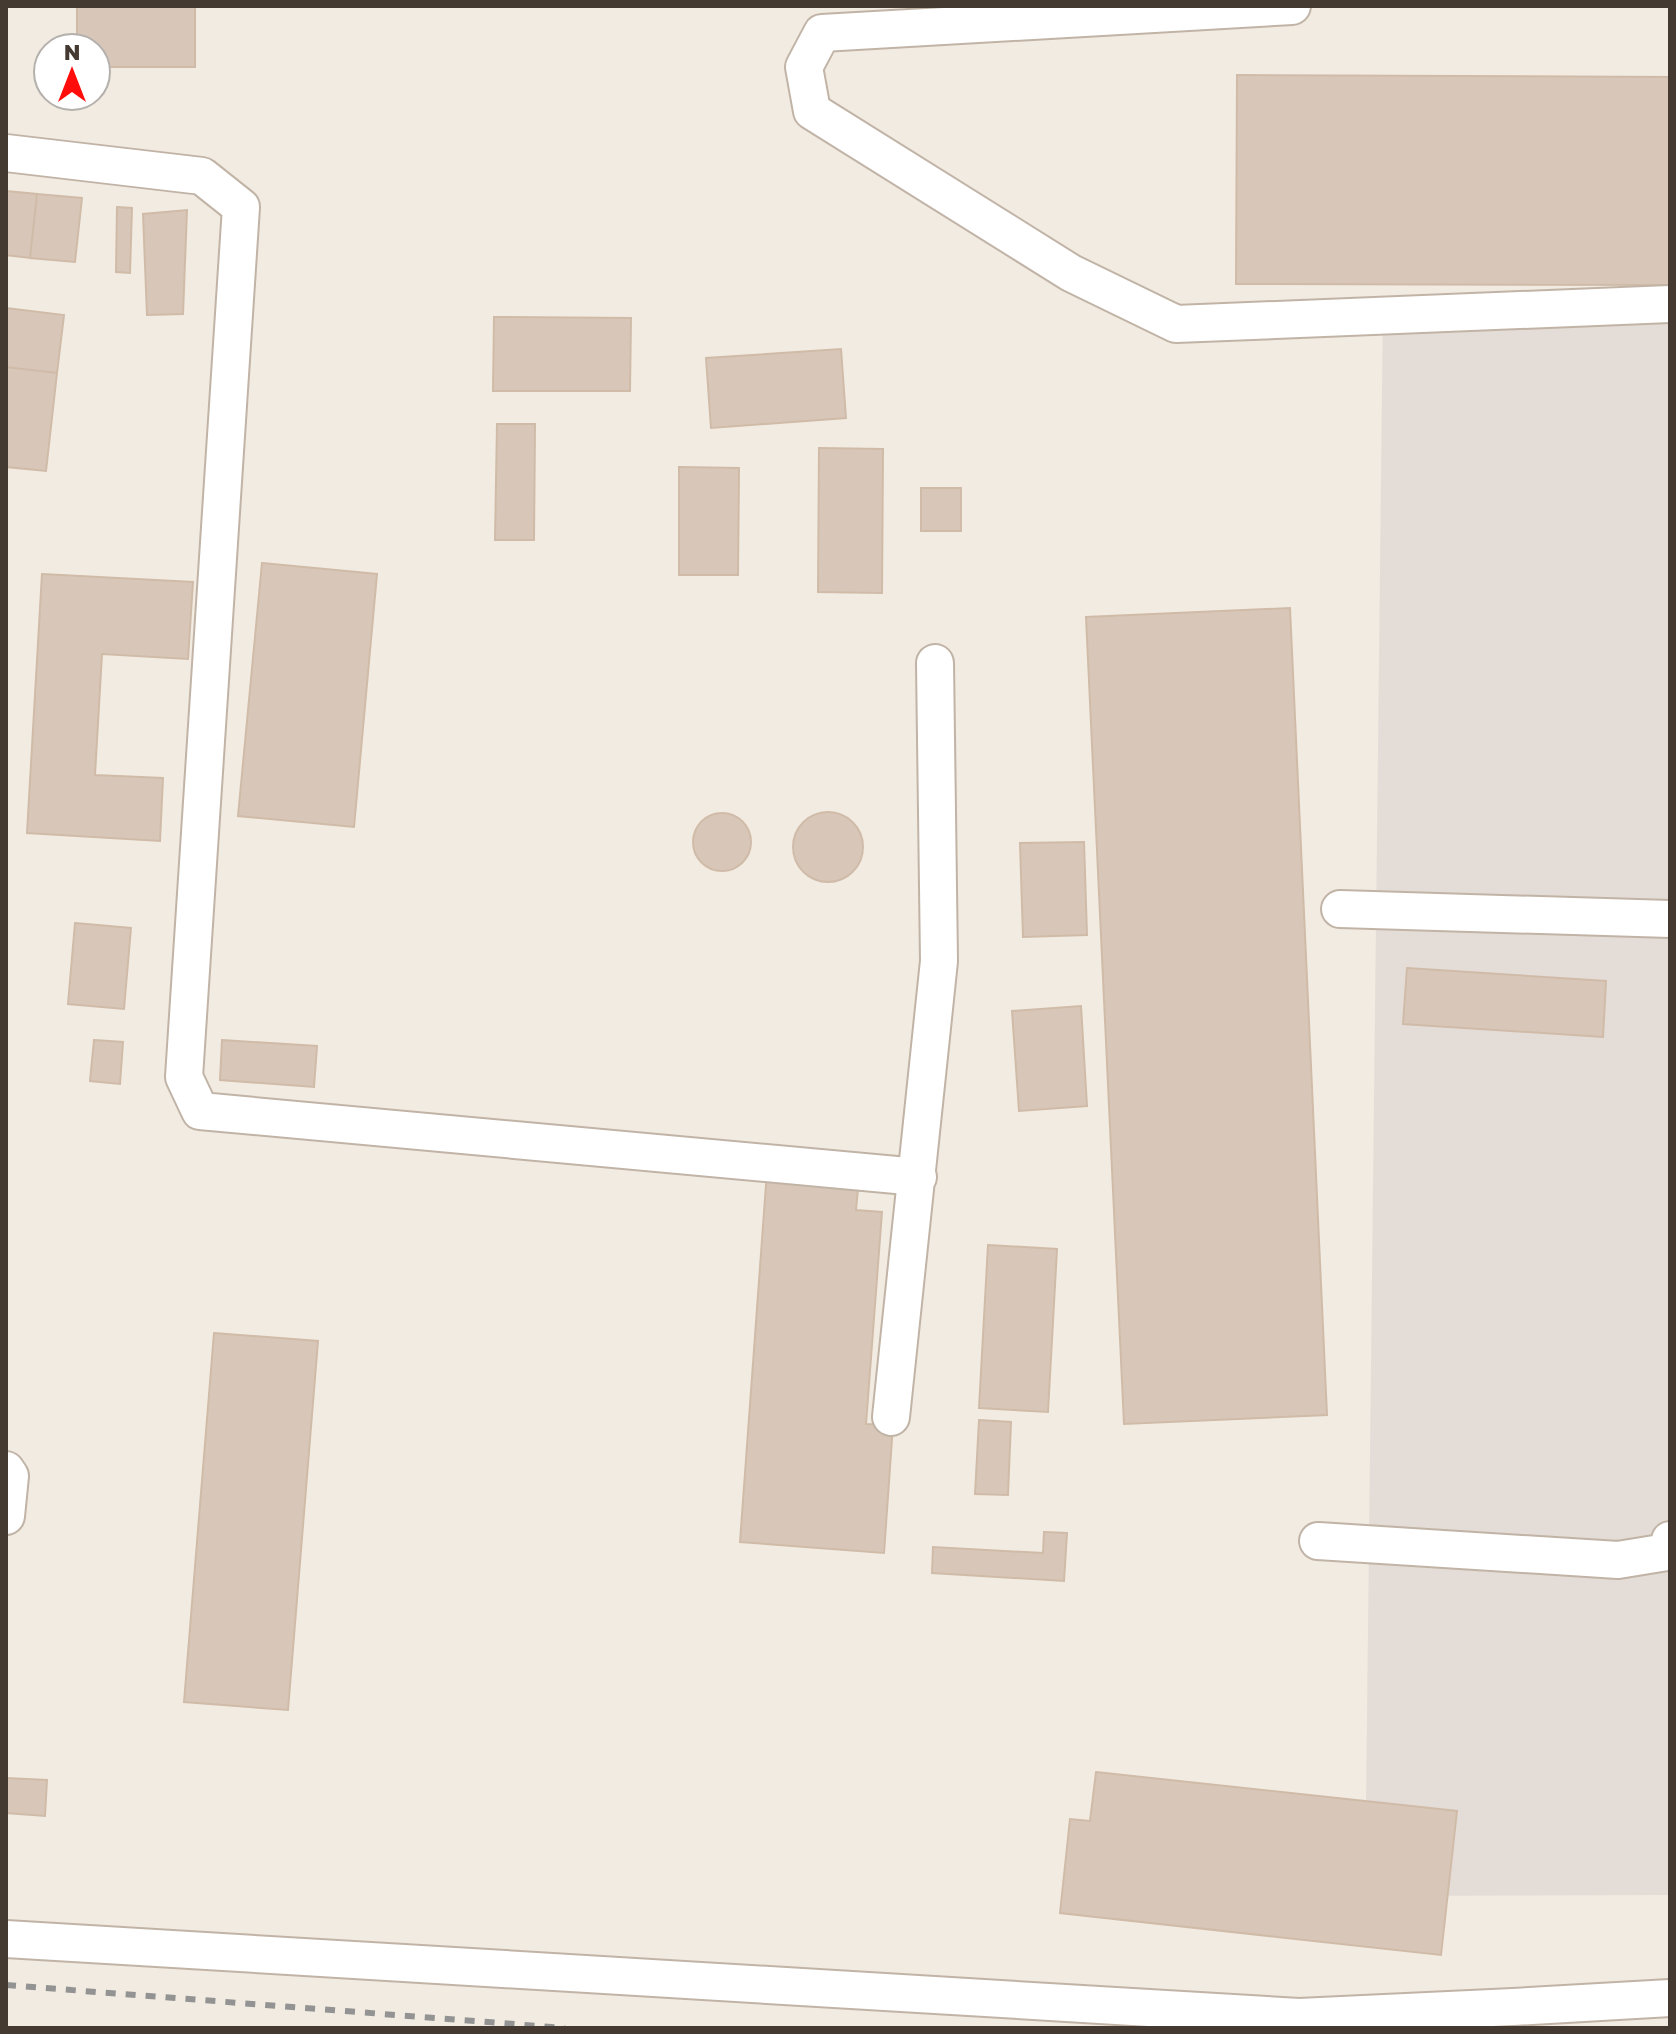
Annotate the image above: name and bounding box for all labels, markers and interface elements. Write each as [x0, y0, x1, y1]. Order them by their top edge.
north arrow [32, 32, 112, 112]
text: N [64, 38, 80, 65]

